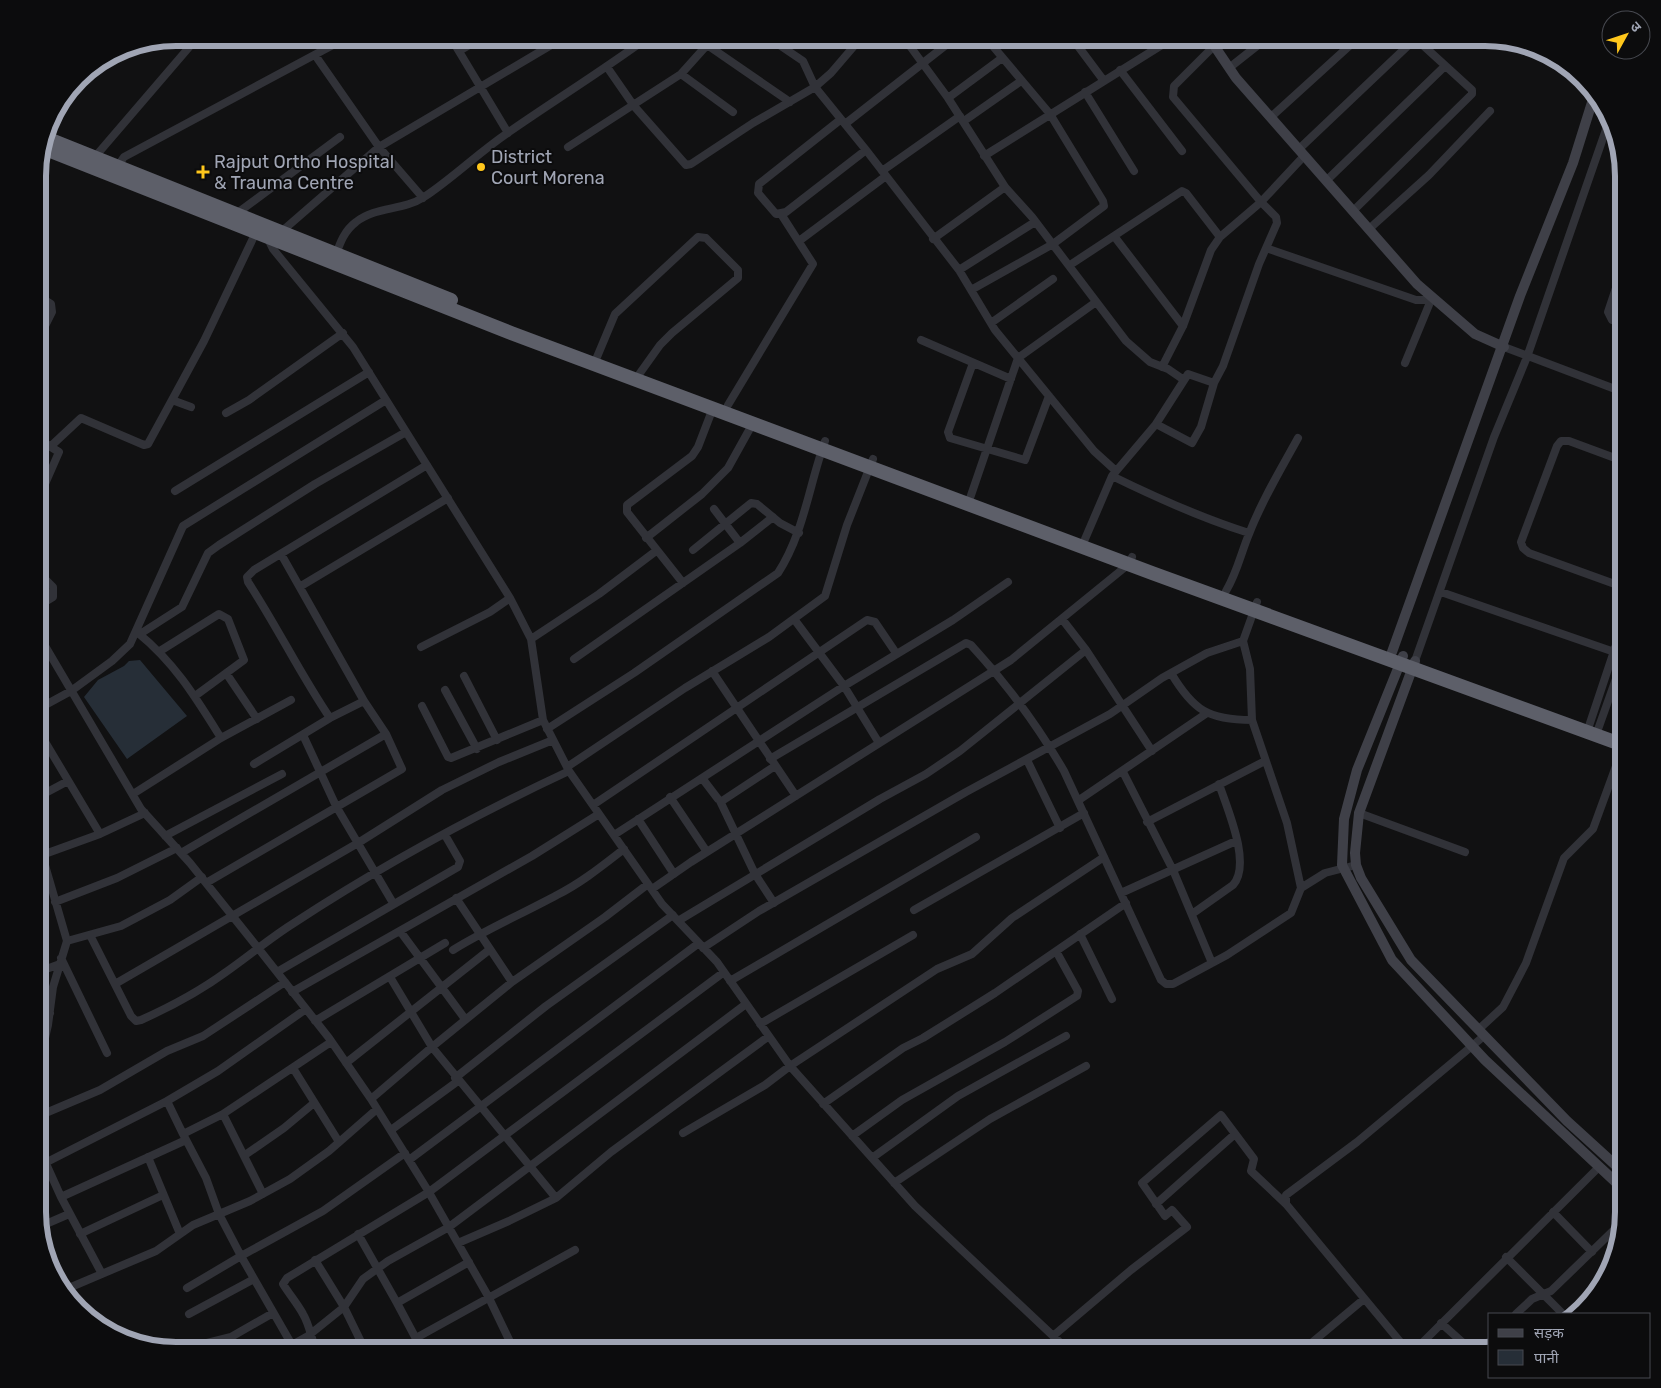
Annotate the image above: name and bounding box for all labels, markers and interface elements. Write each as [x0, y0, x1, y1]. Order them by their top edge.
north arrow [1601, 10, 1651, 60]
text: उ [1626, 18, 1645, 36]
place label: District Court Morena [491, 146, 605, 189]
place label: Rajput Ortho Hospital & Trauma Centre [214, 151, 394, 194]
marker: District Court Morena [475, 161, 487, 173]
marker: Rajput Ortho Hospital & Trauma Centre [196, 165, 210, 179]
legend [1488, 1313, 1651, 1378]
text: सड़क [1534, 1324, 1564, 1342]
text: पानी [1534, 1349, 1560, 1367]

